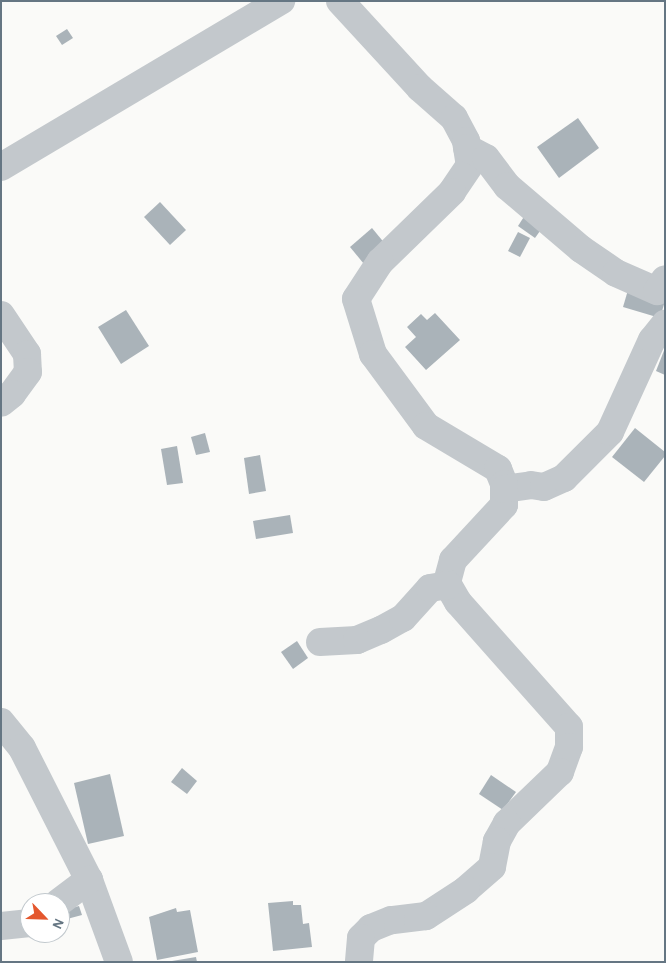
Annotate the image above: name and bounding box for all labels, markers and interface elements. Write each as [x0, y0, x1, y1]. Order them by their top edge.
north arrow [20, 893, 70, 943]
text: N [49, 916, 66, 931]

